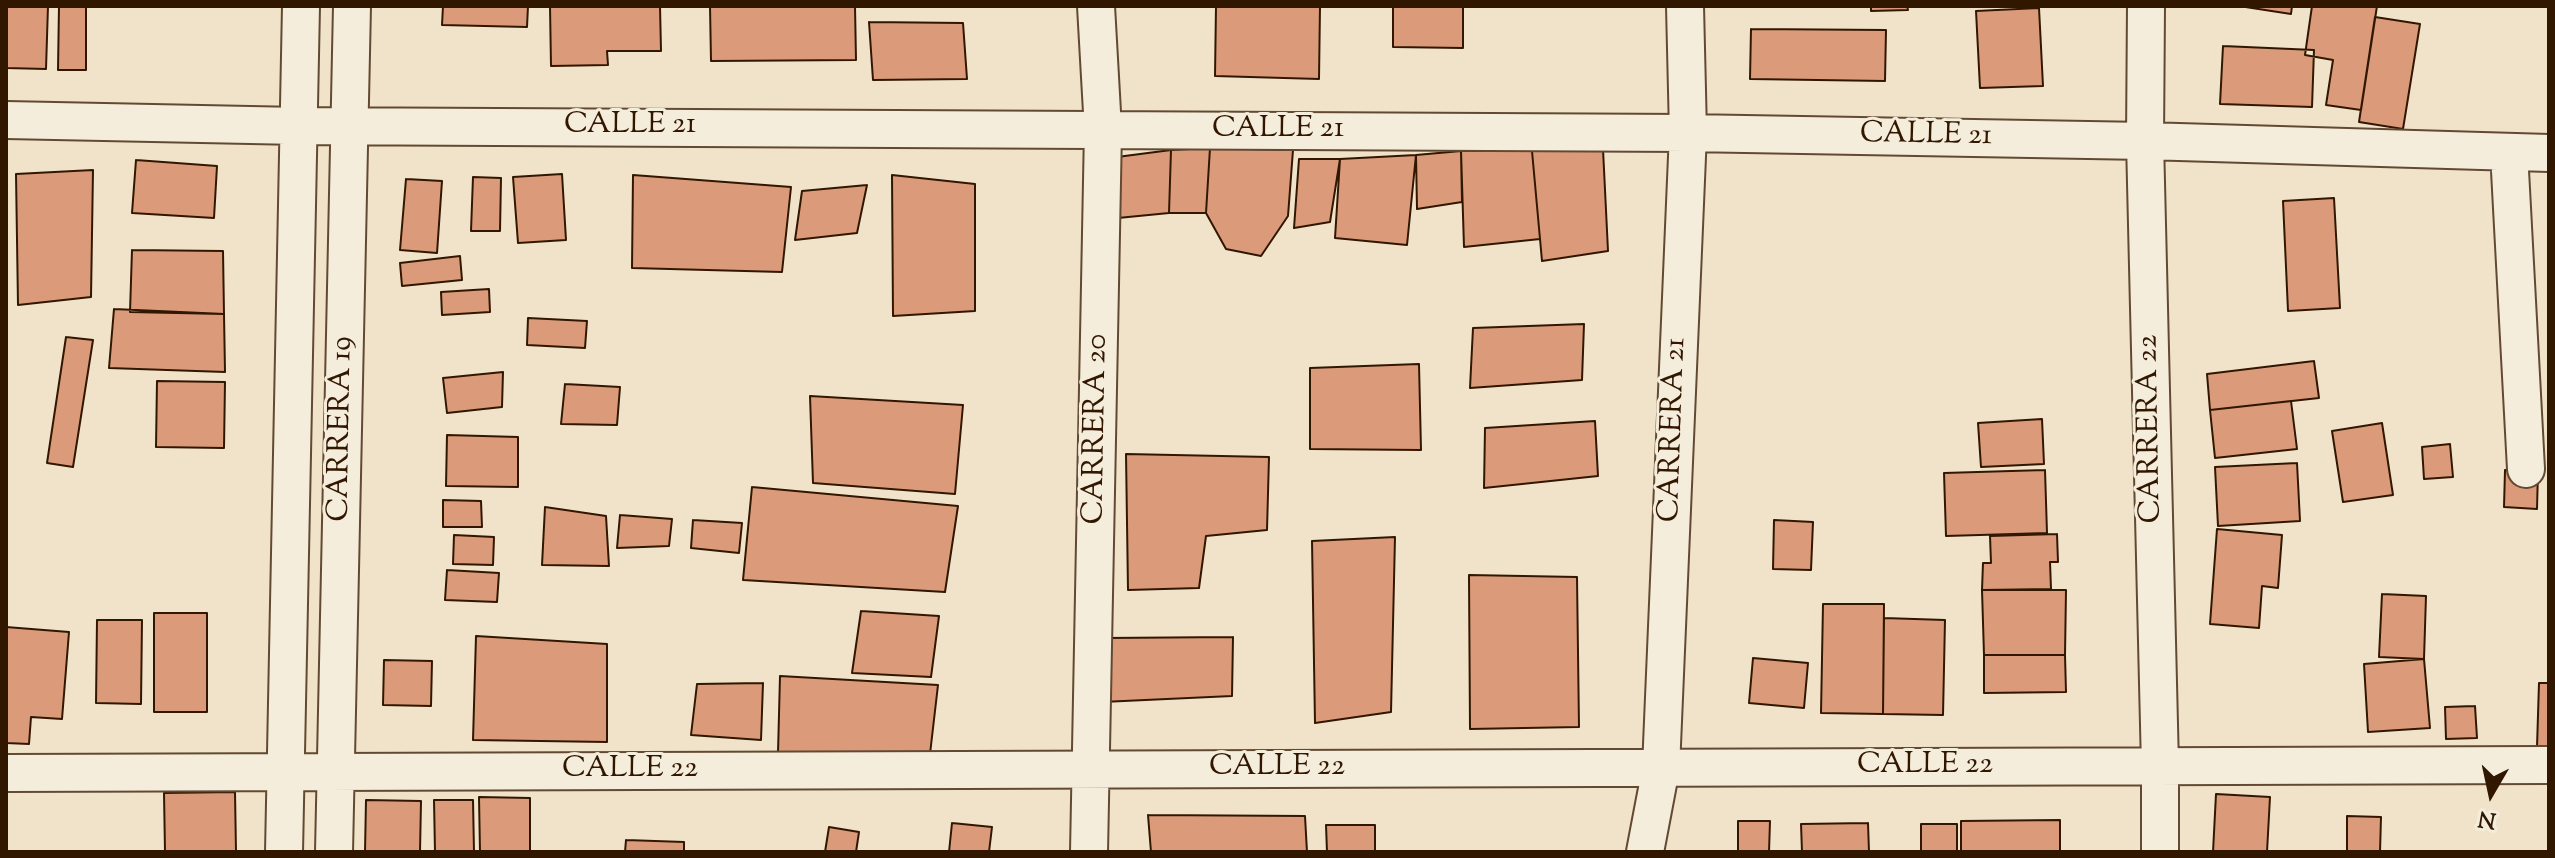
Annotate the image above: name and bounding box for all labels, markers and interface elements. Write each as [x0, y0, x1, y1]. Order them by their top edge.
street label: CALLE 21 [564, 109, 696, 145]
street label: CALLE 21 [1212, 113, 1344, 149]
street label: CALLE 21 [1860, 118, 1992, 156]
street label: CARRERA 20 [1078, 333, 1118, 525]
street label: CARRERA 22 [2132, 334, 2172, 524]
street label: CARRERA 19 [323, 336, 363, 522]
street label: CARRERA 21 [1654, 337, 1696, 523]
street label: CALLE 22 [1857, 749, 1993, 785]
street label: CALLE 22 [1209, 751, 1345, 787]
street label: CALLE 22 [562, 753, 698, 789]
north arrow [2451, 754, 2531, 834]
text: N [2476, 801, 2498, 835]

